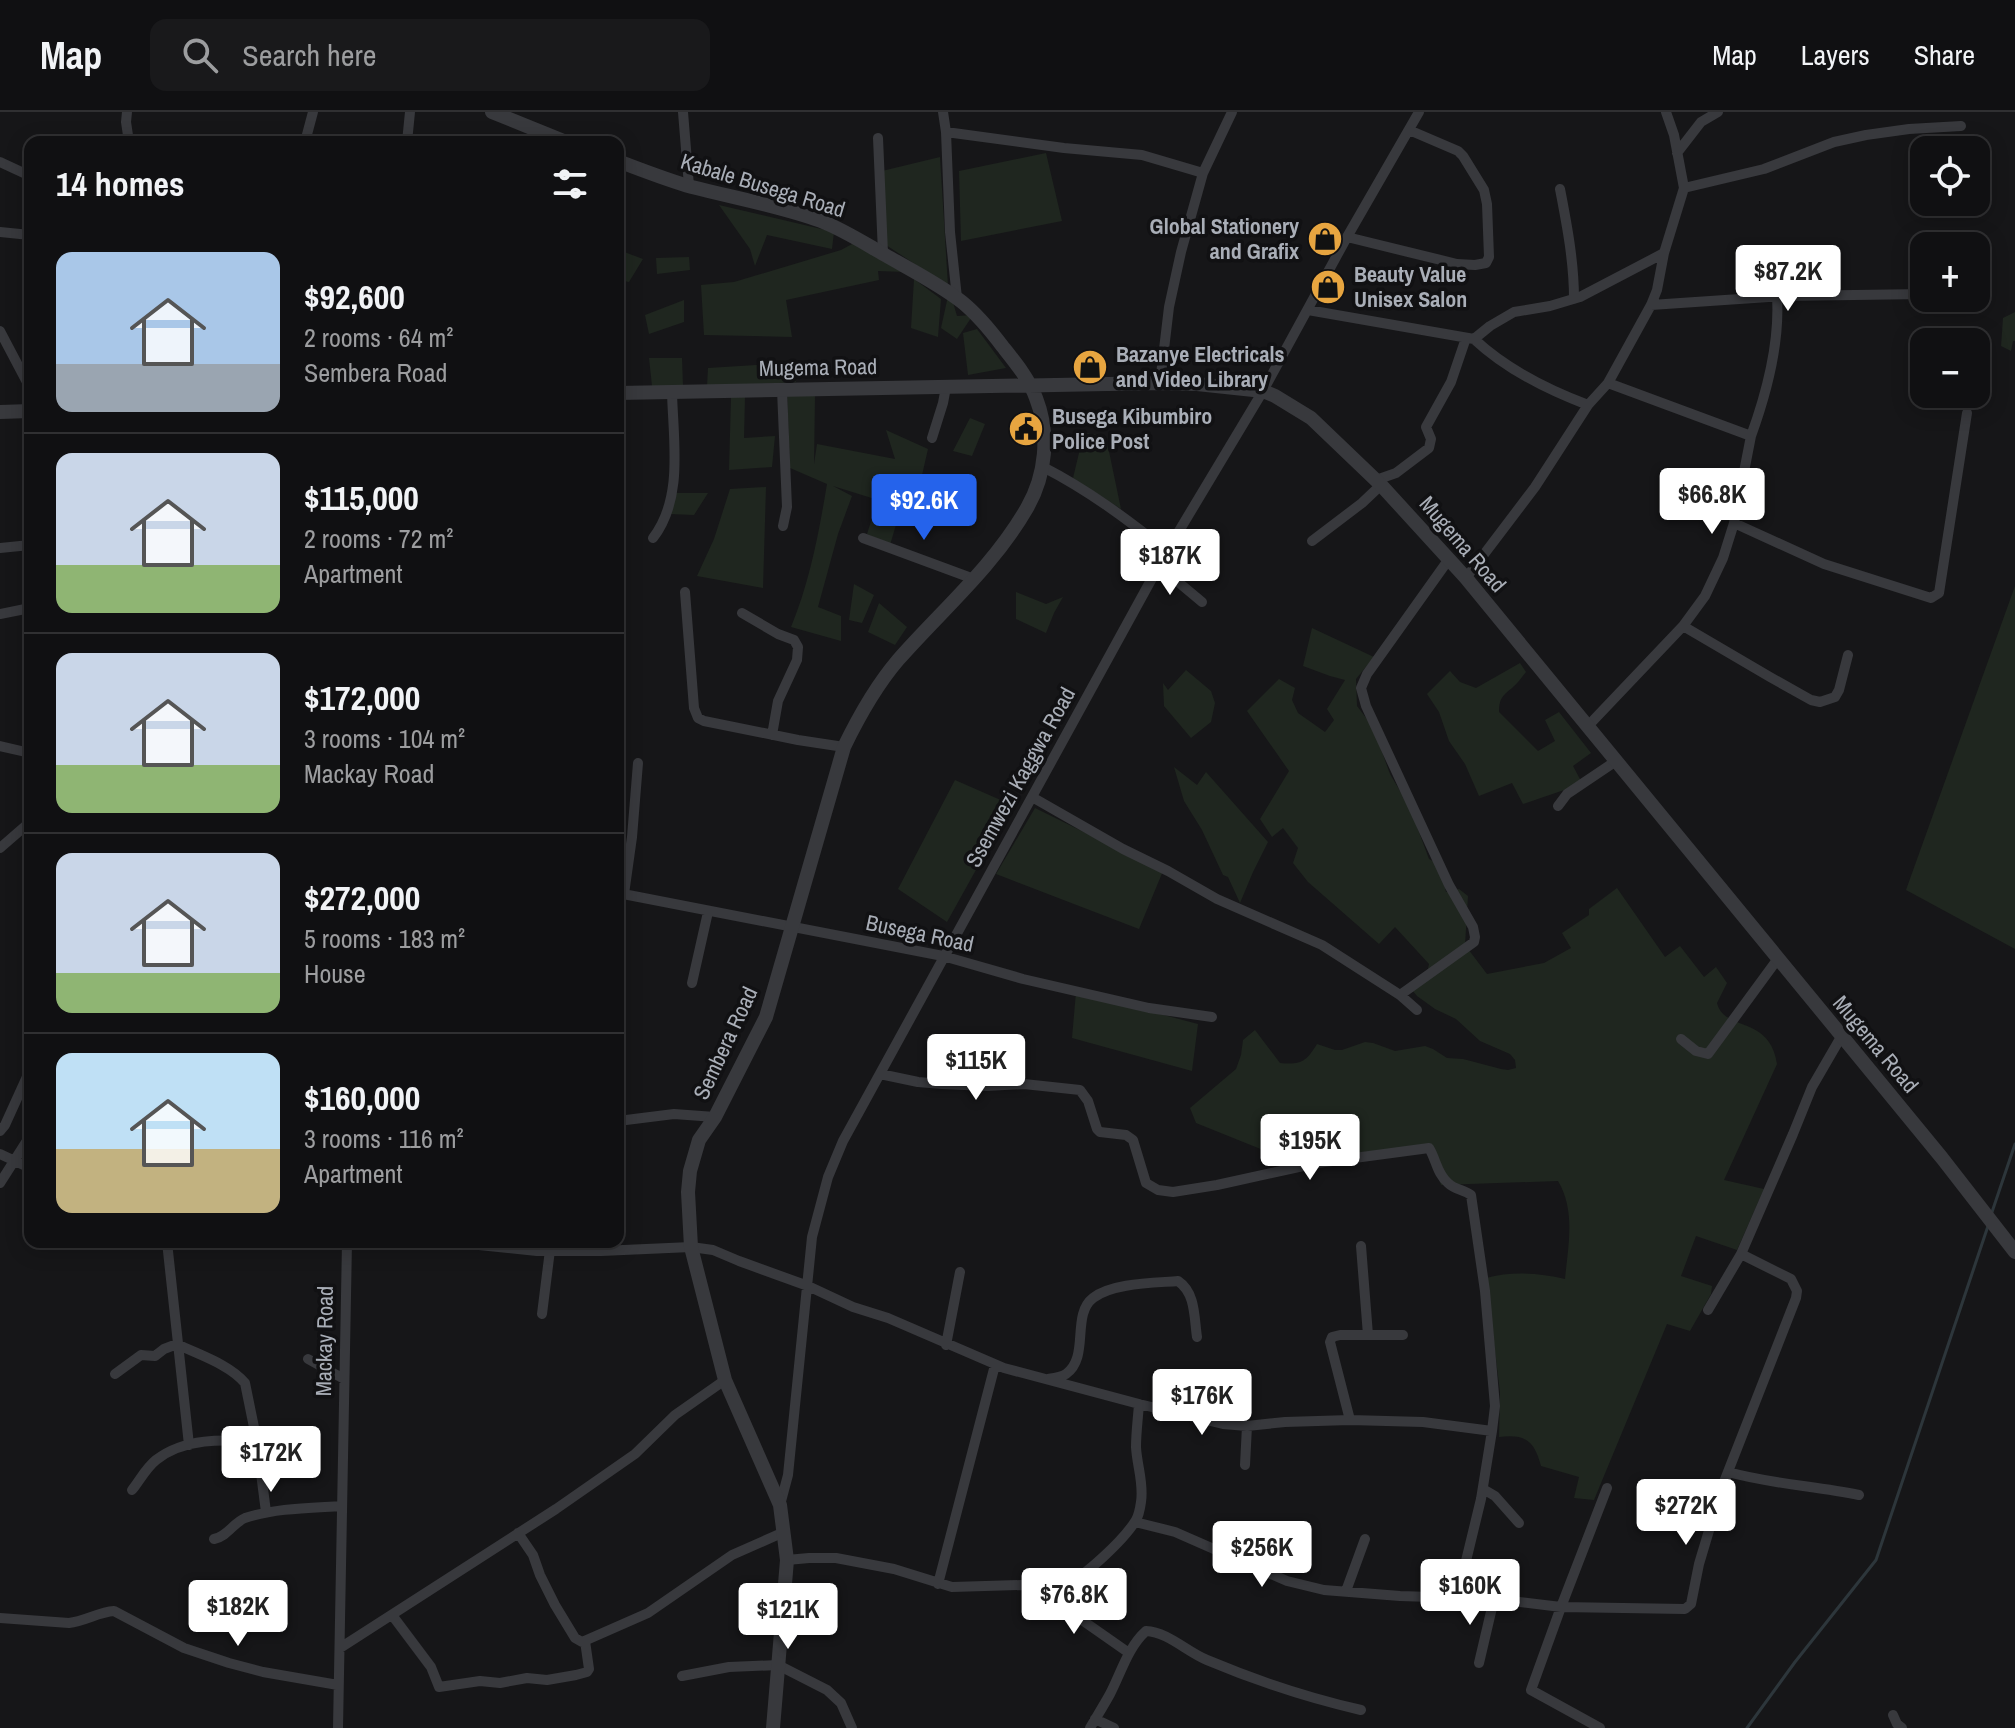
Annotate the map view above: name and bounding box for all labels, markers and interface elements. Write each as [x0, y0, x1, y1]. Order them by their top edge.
search box [150, 19, 710, 91]
text: Map [40, 30, 102, 81]
icon: search [178, 33, 222, 77]
text: Search here [242, 35, 376, 75]
text: Map [1712, 36, 1757, 74]
text: Layers [1801, 36, 1870, 74]
text: Share [1914, 36, 1975, 74]
map controls [1910, 136, 1990, 408]
button: locate [1910, 136, 1990, 216]
street label: Kabale Busega Road [677, 146, 849, 224]
text: 14 homes [56, 161, 185, 207]
icon: filters [548, 162, 592, 206]
place label: Global Stationery and Grafix [1150, 211, 1299, 266]
shop icon: Global Stationery and Grafix [1306, 220, 1344, 258]
button: + [1910, 232, 1990, 312]
pin: $87.2K [1723, 245, 1853, 313]
text: $87.2K [1754, 253, 1822, 288]
place label: Beauty Value Unisex Salon [1354, 259, 1467, 314]
shop icon: Beauty Value Unisex Salon [1309, 268, 1347, 306]
text: $92,600 [304, 274, 405, 320]
icon: home [120, 284, 216, 380]
text: 2 rooms · 64 m² [304, 320, 453, 355]
button: − [1910, 328, 1990, 408]
place label: Bazanye Electricals and Video Library [1116, 339, 1284, 394]
shop icon: Bazanye Electricals and Video Library [1071, 348, 1109, 386]
street label: Mugema Road [759, 351, 877, 383]
text: Sembera Road [304, 355, 447, 390]
place label: Busega Kibumbiro Police Post [1052, 401, 1212, 456]
public building icon: Busega Kibumbiro Police Post [1007, 410, 1045, 448]
pin: $66.8K [1647, 468, 1777, 536]
pin: $92.6K [859, 474, 989, 542]
text: $115,000 [304, 475, 419, 521]
text: $66.8K [1678, 476, 1746, 511]
text: $92.6K [890, 482, 958, 517]
icon: home [120, 485, 216, 581]
street label: Mugema Road [1413, 490, 1513, 598]
text: 2 rooms · 72 m² [304, 521, 453, 556]
pin: $187K [1114, 529, 1226, 597]
text: $187K [1139, 537, 1201, 572]
text: Apartment [304, 556, 402, 591]
text: $172,000 [304, 675, 420, 721]
street label: Ssemwezi Kaggwa Road [958, 682, 1082, 872]
icon: home [120, 685, 216, 781]
text: 3 rooms · 104 m² [304, 721, 465, 756]
text: Mackay Road [304, 756, 434, 791]
text: $272,000 [304, 875, 420, 921]
icon: home [120, 885, 216, 981]
street label: Busega Road [863, 907, 977, 959]
text: 5 rooms · 183 m² [304, 921, 465, 956]
text: House [304, 956, 366, 991]
street label: Sembera Road [686, 982, 764, 1104]
street label: Mugema Road [1826, 989, 1926, 1099]
pin: $115K [920, 1034, 1032, 1102]
text: $115K [945, 1042, 1007, 1077]
text: $160,000 [304, 1075, 420, 1121]
icon: home [120, 1085, 216, 1181]
pin: $195K [1254, 1114, 1366, 1182]
text: 3 rooms · 116 m² [304, 1121, 464, 1156]
text: $195K [1279, 1122, 1341, 1157]
text: Apartment [304, 1156, 402, 1191]
street label: Mackay Road [308, 1286, 340, 1396]
pin: $176K [1146, 1369, 1258, 1437]
text: $176K [1171, 1377, 1233, 1412]
pin: $172K [215, 1426, 327, 1494]
text: $172K [240, 1434, 302, 1469]
pin: $272K [1630, 1479, 1742, 1547]
text: $272K [1655, 1487, 1717, 1522]
pin: $256K [1206, 1521, 1318, 1589]
text: $256K [1231, 1529, 1293, 1564]
pin: $160K [1414, 1559, 1526, 1627]
text: $160K [1439, 1567, 1501, 1602]
pin: $76.8K [1009, 1568, 1139, 1636]
text: $76.8K [1040, 1576, 1108, 1611]
pin: $182K [182, 1580, 294, 1648]
pin: $121K [732, 1583, 844, 1651]
text: $182K [207, 1588, 269, 1623]
text: $121K [757, 1591, 819, 1626]

